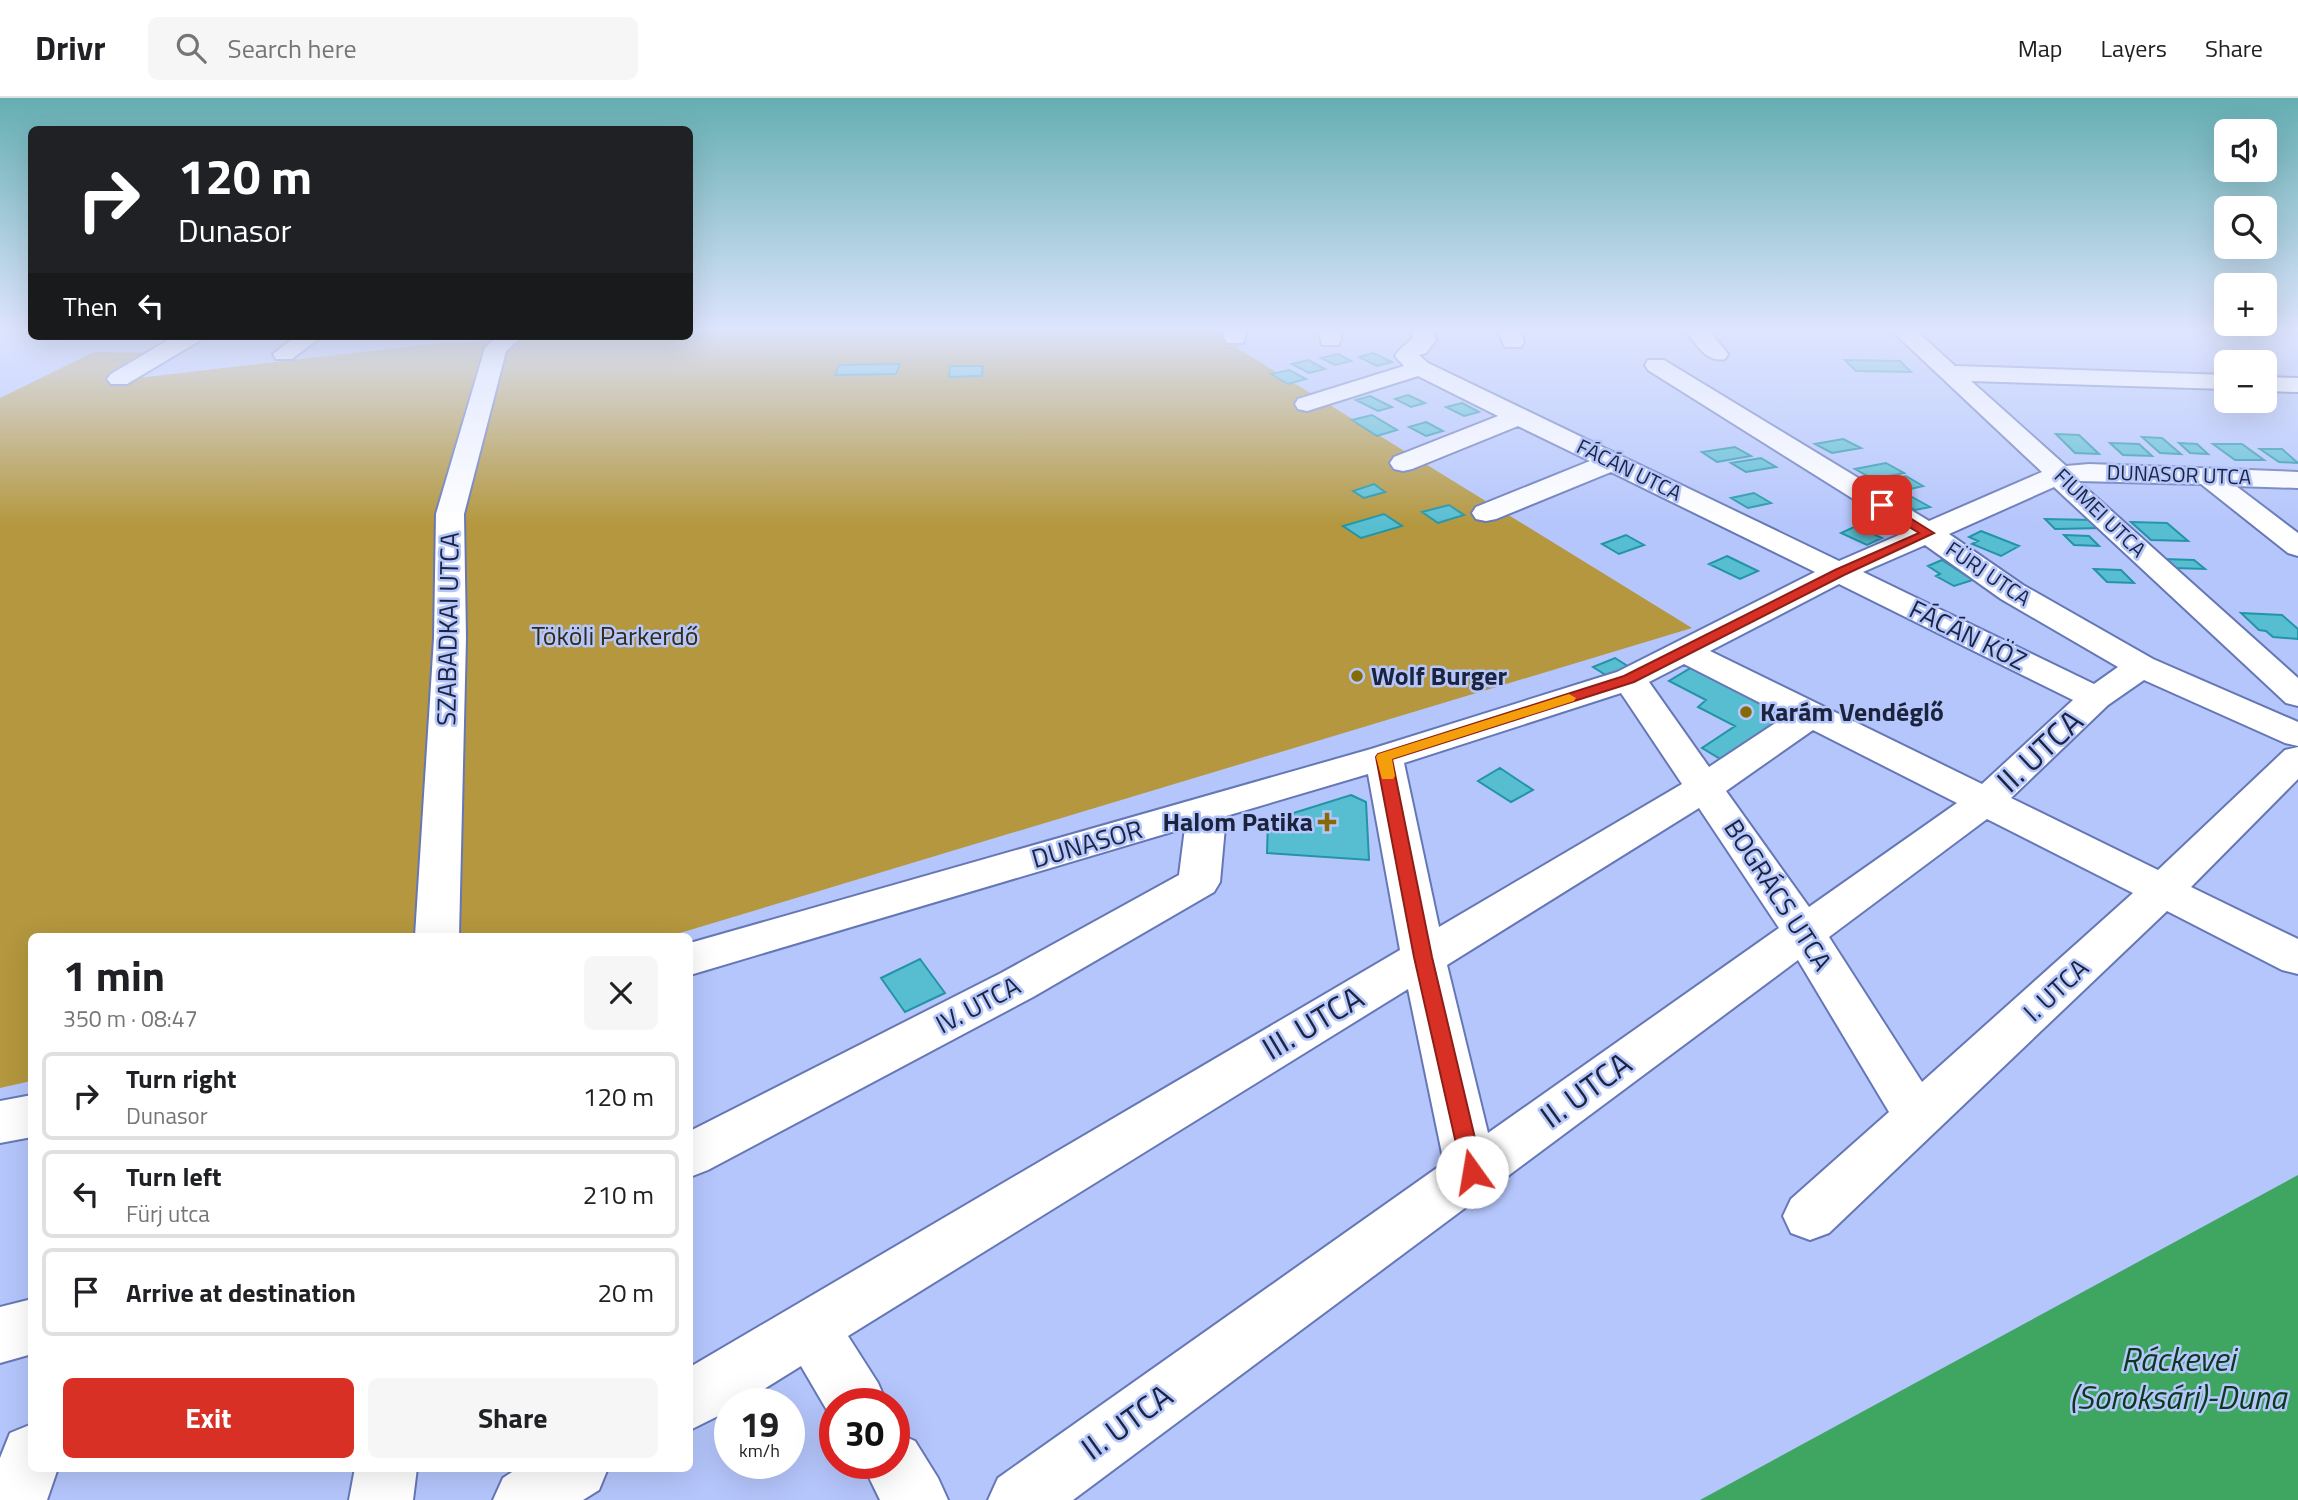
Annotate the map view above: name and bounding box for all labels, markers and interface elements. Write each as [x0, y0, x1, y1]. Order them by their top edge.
search box [148, 17, 638, 80]
text: Drivr [35, 23, 106, 73]
icon: search [172, 29, 210, 67]
text: Search here [228, 29, 357, 68]
text: Map [2018, 30, 2063, 66]
text: Layers [2101, 30, 2167, 66]
text: Share [2205, 30, 2263, 66]
map controls [2214, 119, 2277, 413]
button: sound [2214, 119, 2277, 182]
text: 120 m [178, 138, 312, 213]
icon: right [63, 154, 154, 245]
button: search [2214, 196, 2277, 259]
text: Dunasor [178, 206, 292, 254]
button: + [2214, 273, 2277, 336]
text: Then [63, 287, 118, 326]
icon: left [132, 287, 170, 325]
button: − [2214, 350, 2277, 413]
street label: FÁCÁN UTCA [1571, 430, 1688, 509]
street label: DUNASOR UTCA [2106, 455, 2252, 493]
street label: FIUMEI UTCA [2047, 460, 2154, 565]
pin [1852, 475, 1912, 535]
icon: arrive [1863, 486, 1901, 524]
street label: SZABADKAI UTCA [426, 532, 469, 726]
street label: FÜRJ UTCA [1940, 533, 2038, 614]
street label: FÁCÁN KÖZ [1903, 589, 2033, 680]
park label: Tököli Parkerdő [532, 616, 699, 655]
place label: Wolf Burger [1371, 656, 1508, 695]
marker: Wolf Burger [1349, 668, 1365, 684]
place label: Karám Vendéglő [1760, 692, 1944, 731]
street label: II. UTCA [1985, 698, 2093, 803]
marker: Karám Vendéglő [1738, 704, 1754, 720]
place label: Halom Patika [1162, 802, 1313, 841]
street label: DUNASOR [1027, 809, 1147, 878]
street label: BOGRÁCS UTCA [1715, 811, 1842, 978]
marker: Halom Patika [1319, 814, 1335, 830]
text: 1 min [63, 943, 165, 1007]
street label: I. UTCA [2014, 949, 2097, 1030]
button: close [584, 956, 658, 1030]
street label: IV. UTCA [928, 966, 1027, 1043]
street label: III. UTCA [1253, 973, 1372, 1071]
text: 350 m · 08:47 [63, 1001, 198, 1036]
street label: II. UTCA [1530, 1039, 1641, 1139]
text: Turn right [126, 1059, 237, 1098]
icon: right [67, 1077, 105, 1115]
text: 120 m [583, 1077, 654, 1116]
text: Dunasor [126, 1098, 208, 1133]
position arrow [1435, 1135, 1509, 1209]
text: Turn left [126, 1157, 221, 1196]
icon: left [67, 1175, 105, 1213]
text: 210 m [583, 1175, 654, 1214]
text: Fürj utca [126, 1196, 210, 1231]
icon: arrive [67, 1273, 105, 1311]
text: Arrive at destination [126, 1273, 356, 1312]
text: 20 m [597, 1273, 654, 1312]
water label: Ráckevei (Soroksári)-Duna [2070, 1334, 2289, 1422]
street label: II. UTCA [1071, 1371, 1182, 1471]
button: Exit [63, 1378, 354, 1458]
button: Share [368, 1378, 658, 1458]
speed limit sign: 30 [819, 1388, 910, 1479]
text: 19 [740, 1397, 779, 1451]
text: km/h [739, 1437, 780, 1464]

